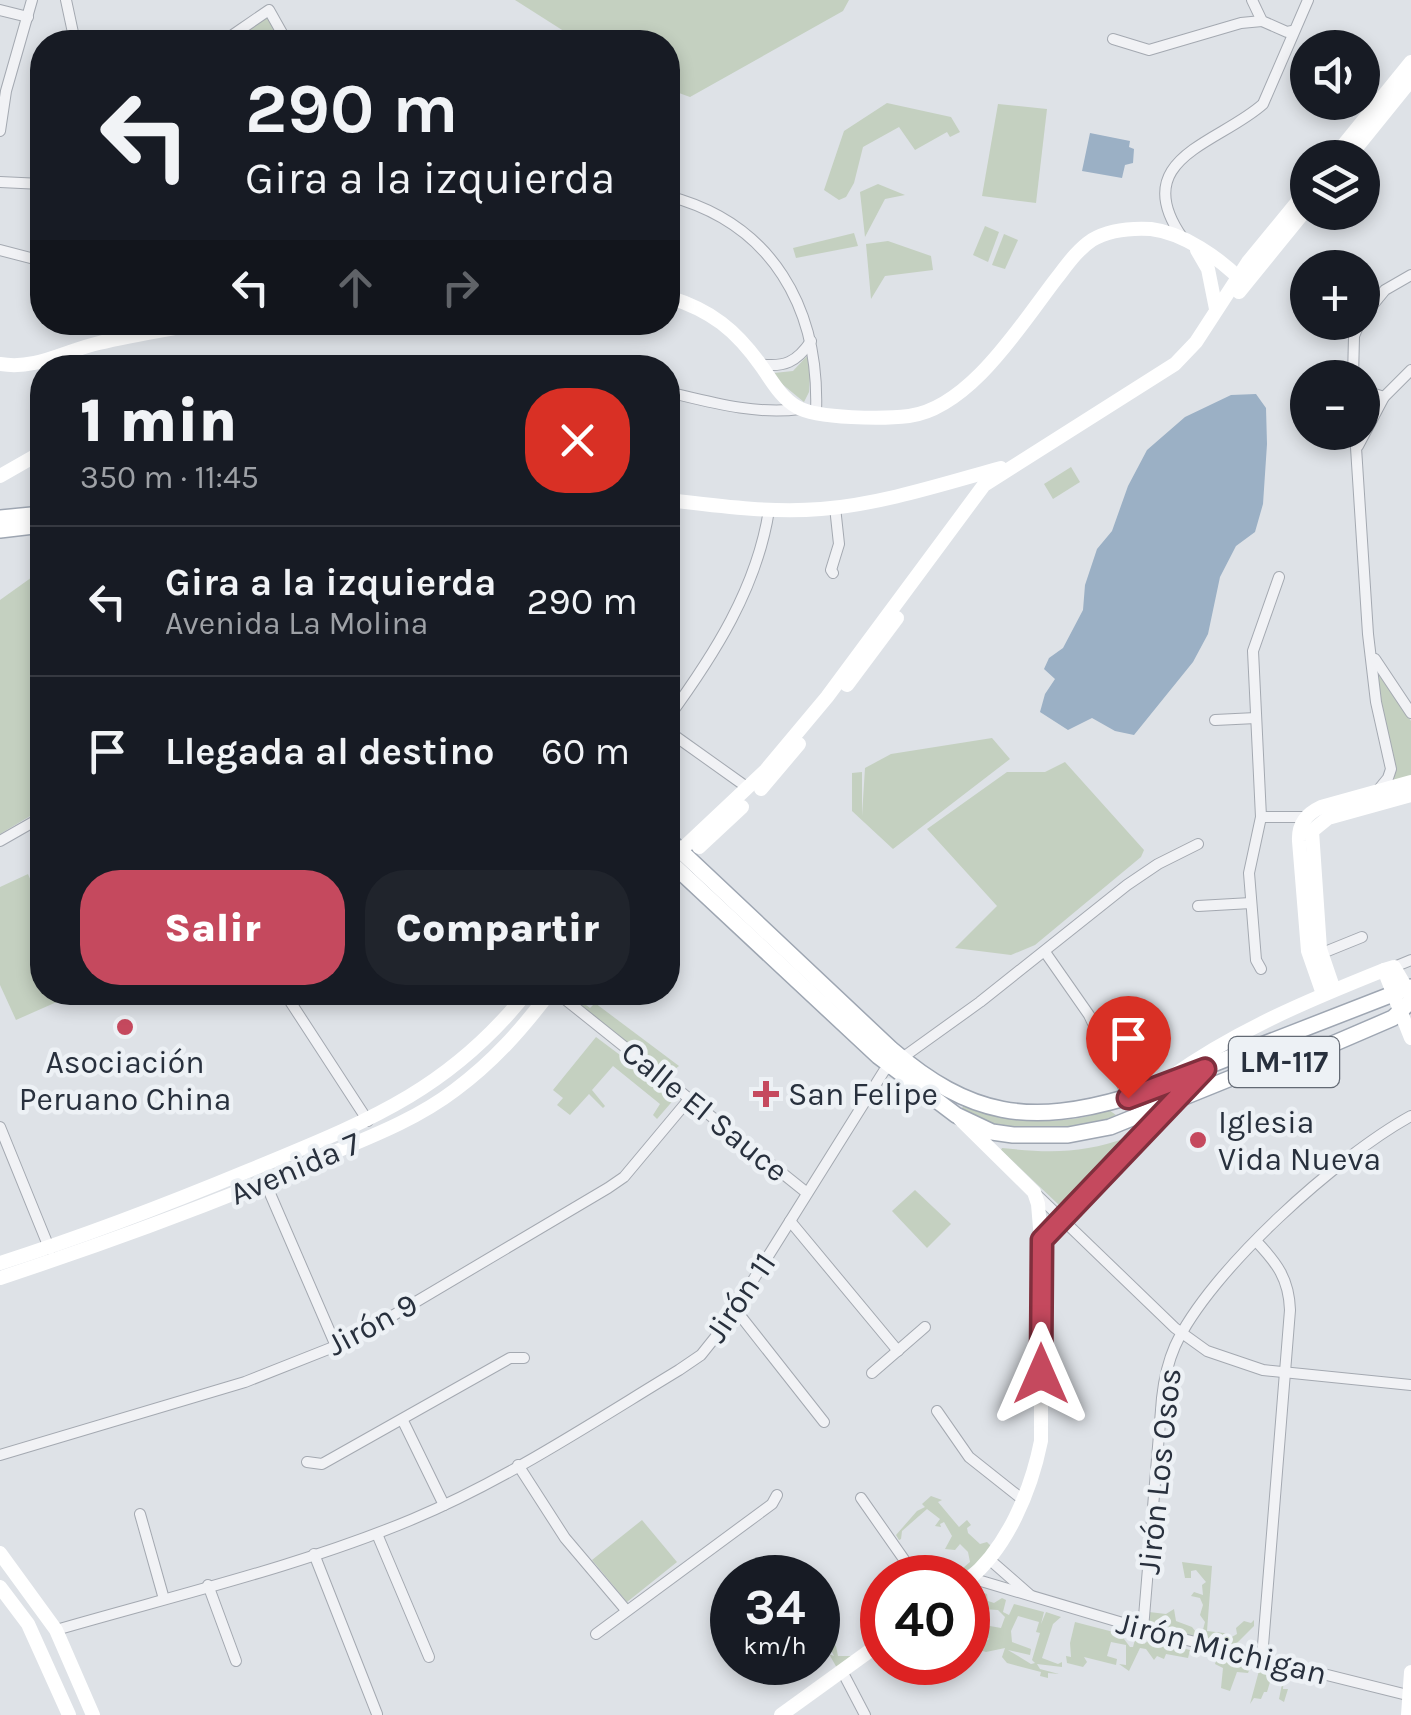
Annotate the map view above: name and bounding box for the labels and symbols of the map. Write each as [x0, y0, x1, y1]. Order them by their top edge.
pin [1086, 996, 1171, 1099]
marker: Asociación Peruano China [114, 1016, 136, 1038]
street label: Calle El Sauce [614, 1033, 795, 1190]
road number: LM-117 [1229, 1037, 1339, 1087]
place label: Asociación Peruano China [19, 1044, 231, 1118]
place label: San Felipe [788, 1076, 938, 1113]
marker: San Felipe [753, 1081, 779, 1107]
place label: Iglesia Vida Nueva [1218, 1104, 1381, 1178]
street label: Avenida 7 [224, 1124, 366, 1212]
marker: Iglesia Vida Nueva [1187, 1129, 1209, 1151]
street label: Jirón 11 [697, 1246, 784, 1349]
street label: Jirón 9 [321, 1285, 424, 1364]
position arrow [989, 1322, 1093, 1426]
street label: Jirón Los Osos [1130, 1366, 1189, 1576]
speed limit sign: 40 [860, 1555, 990, 1685]
street label: Jirón Michigan [1113, 1604, 1331, 1692]

